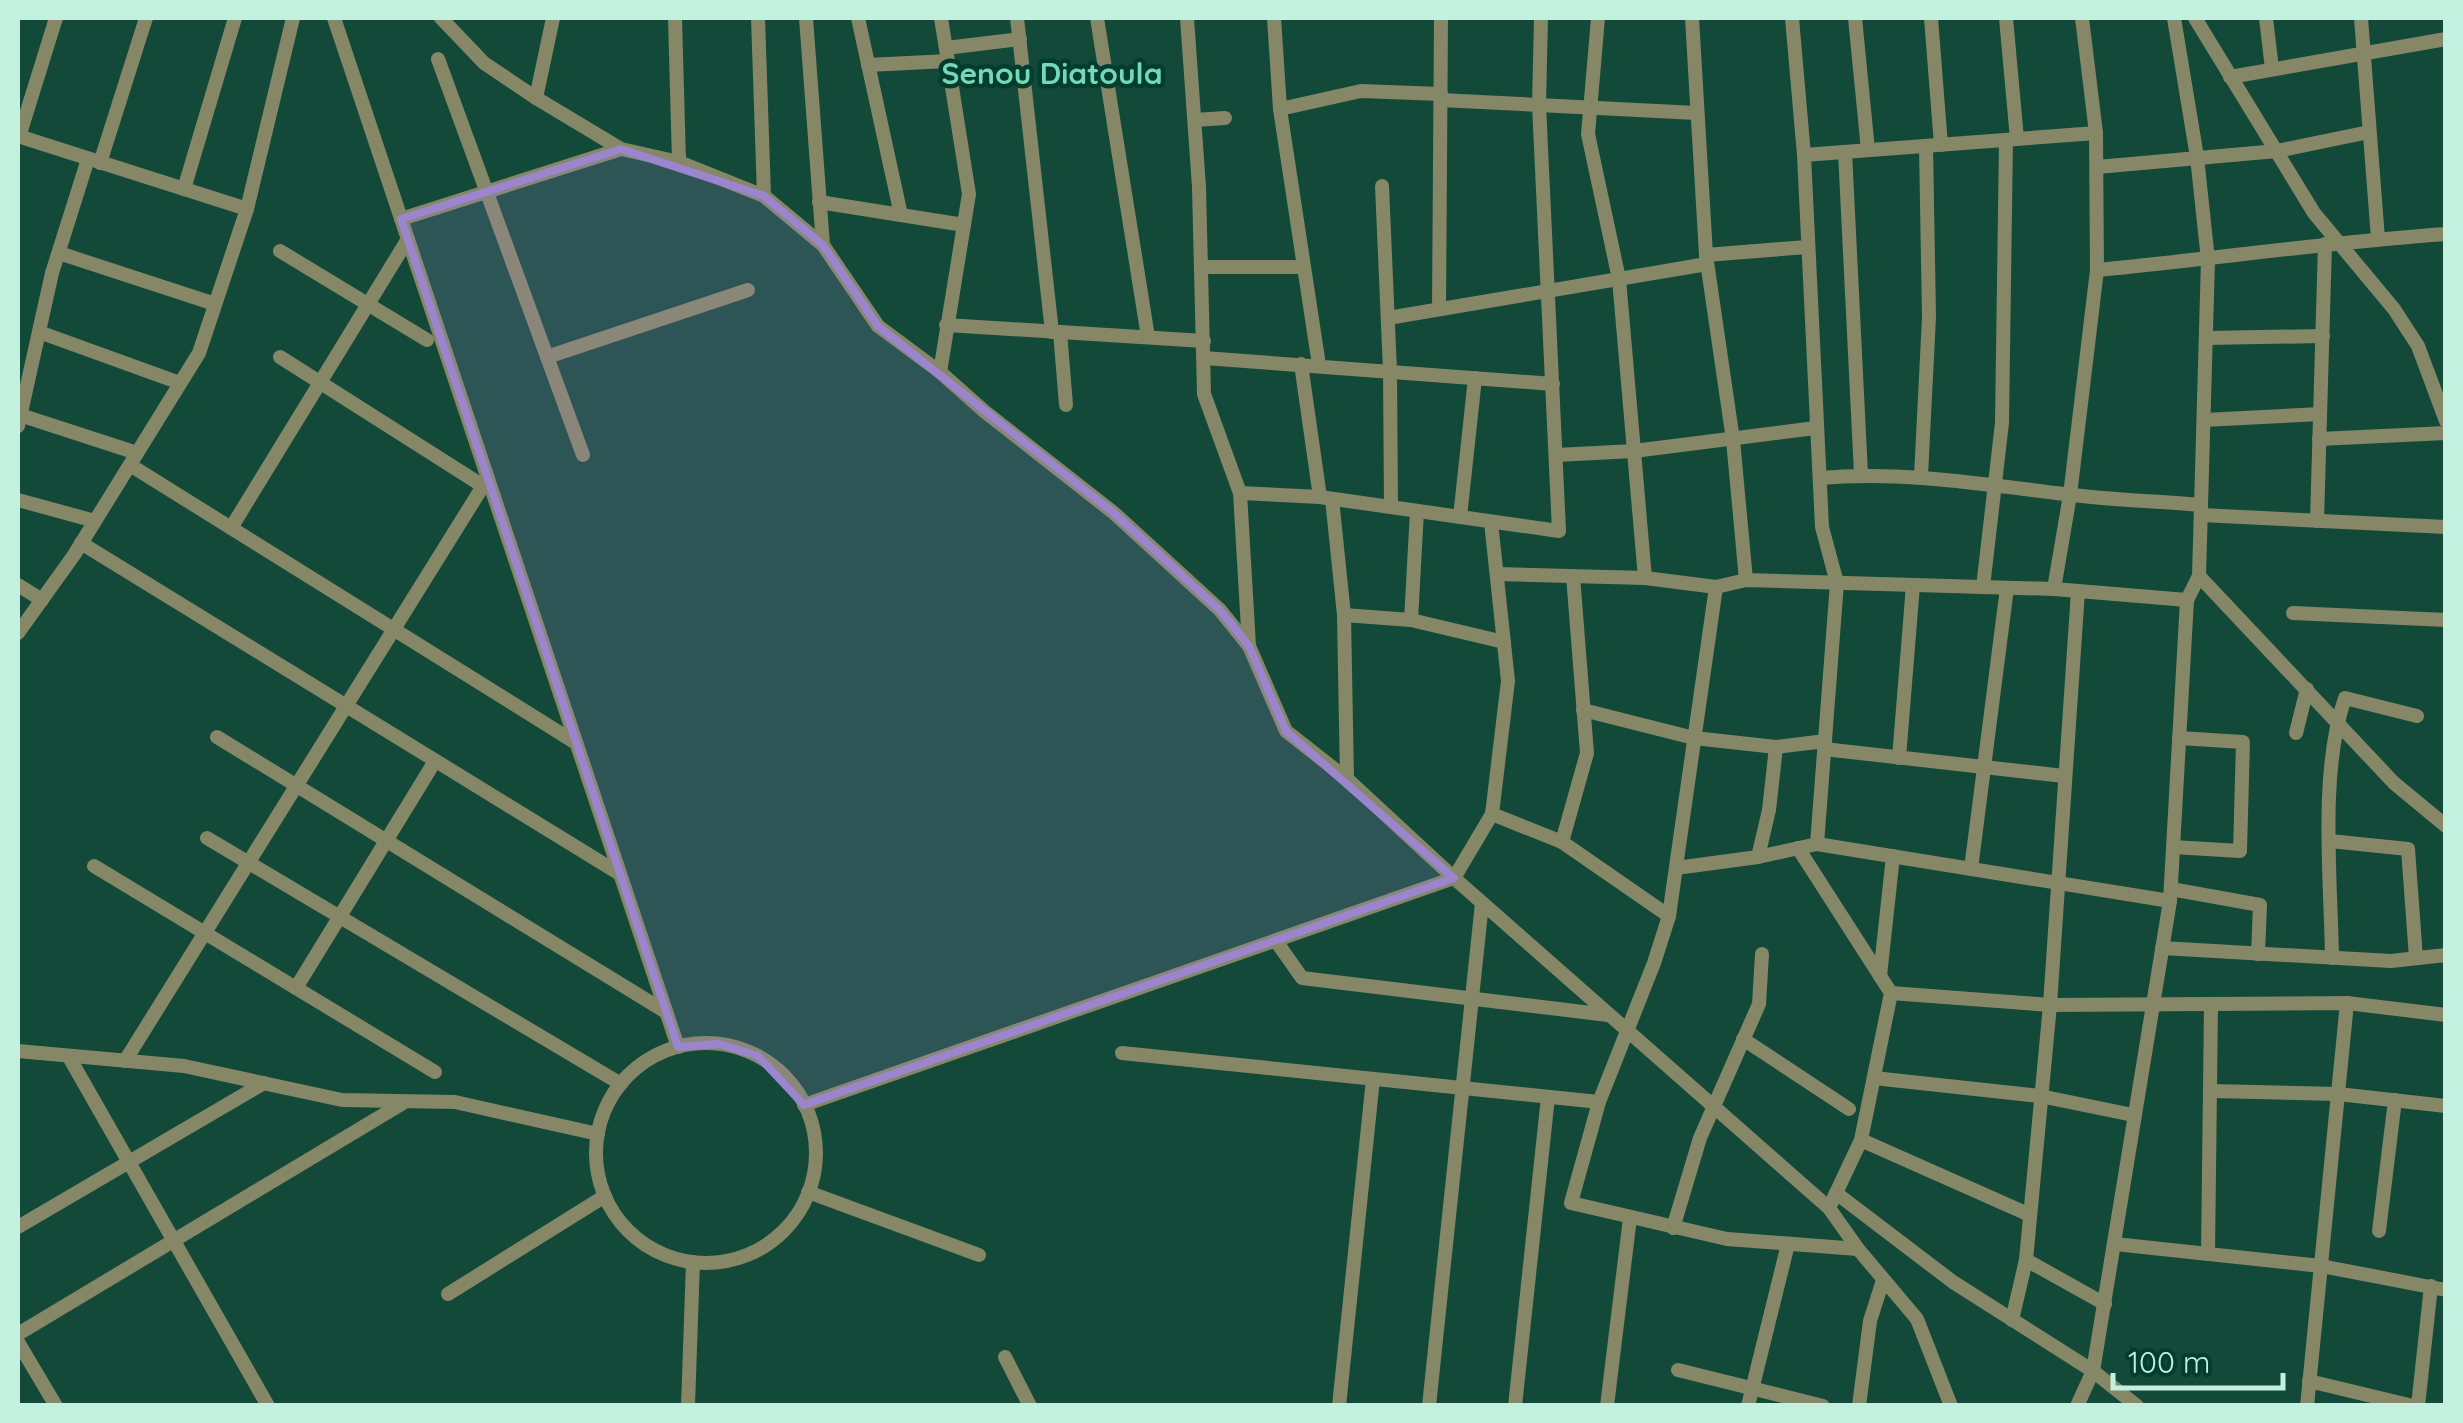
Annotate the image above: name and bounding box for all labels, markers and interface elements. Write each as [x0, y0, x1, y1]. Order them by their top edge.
district label: Senou Diatoula [942, 54, 1162, 92]
scale bar [2113, 1328, 2283, 1390]
text: 100 m [2128, 1343, 2210, 1381]

